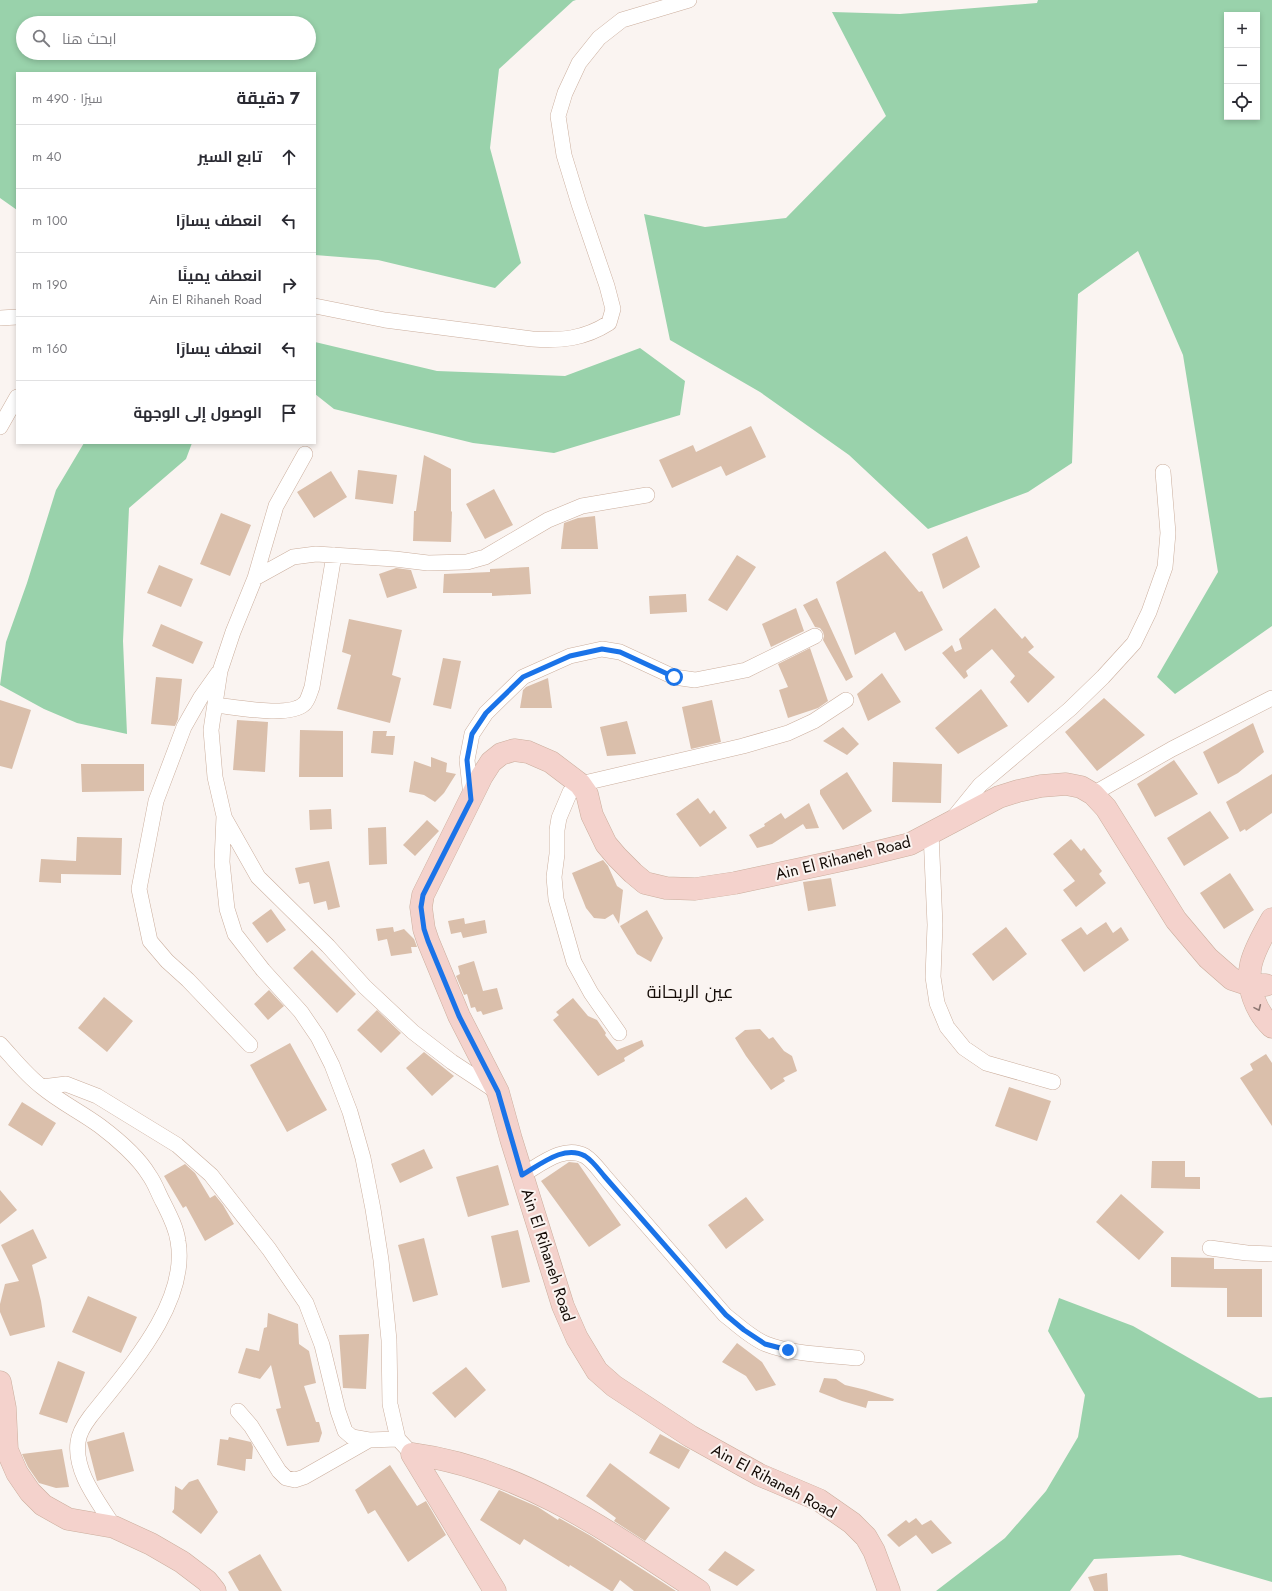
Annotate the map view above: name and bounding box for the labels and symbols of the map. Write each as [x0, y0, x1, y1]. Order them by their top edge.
route start [665, 668, 683, 686]
street label: Ain El Rihaneh Road [773, 830, 913, 886]
district label: عين الريحانة [647, 979, 733, 1005]
one-way arrow [1253, 1003, 1261, 1011]
street label: Ain El Rihaneh Road [516, 1185, 580, 1325]
route end [779, 1341, 797, 1359]
street label: Ain El Rihaneh Road [707, 1438, 841, 1524]

